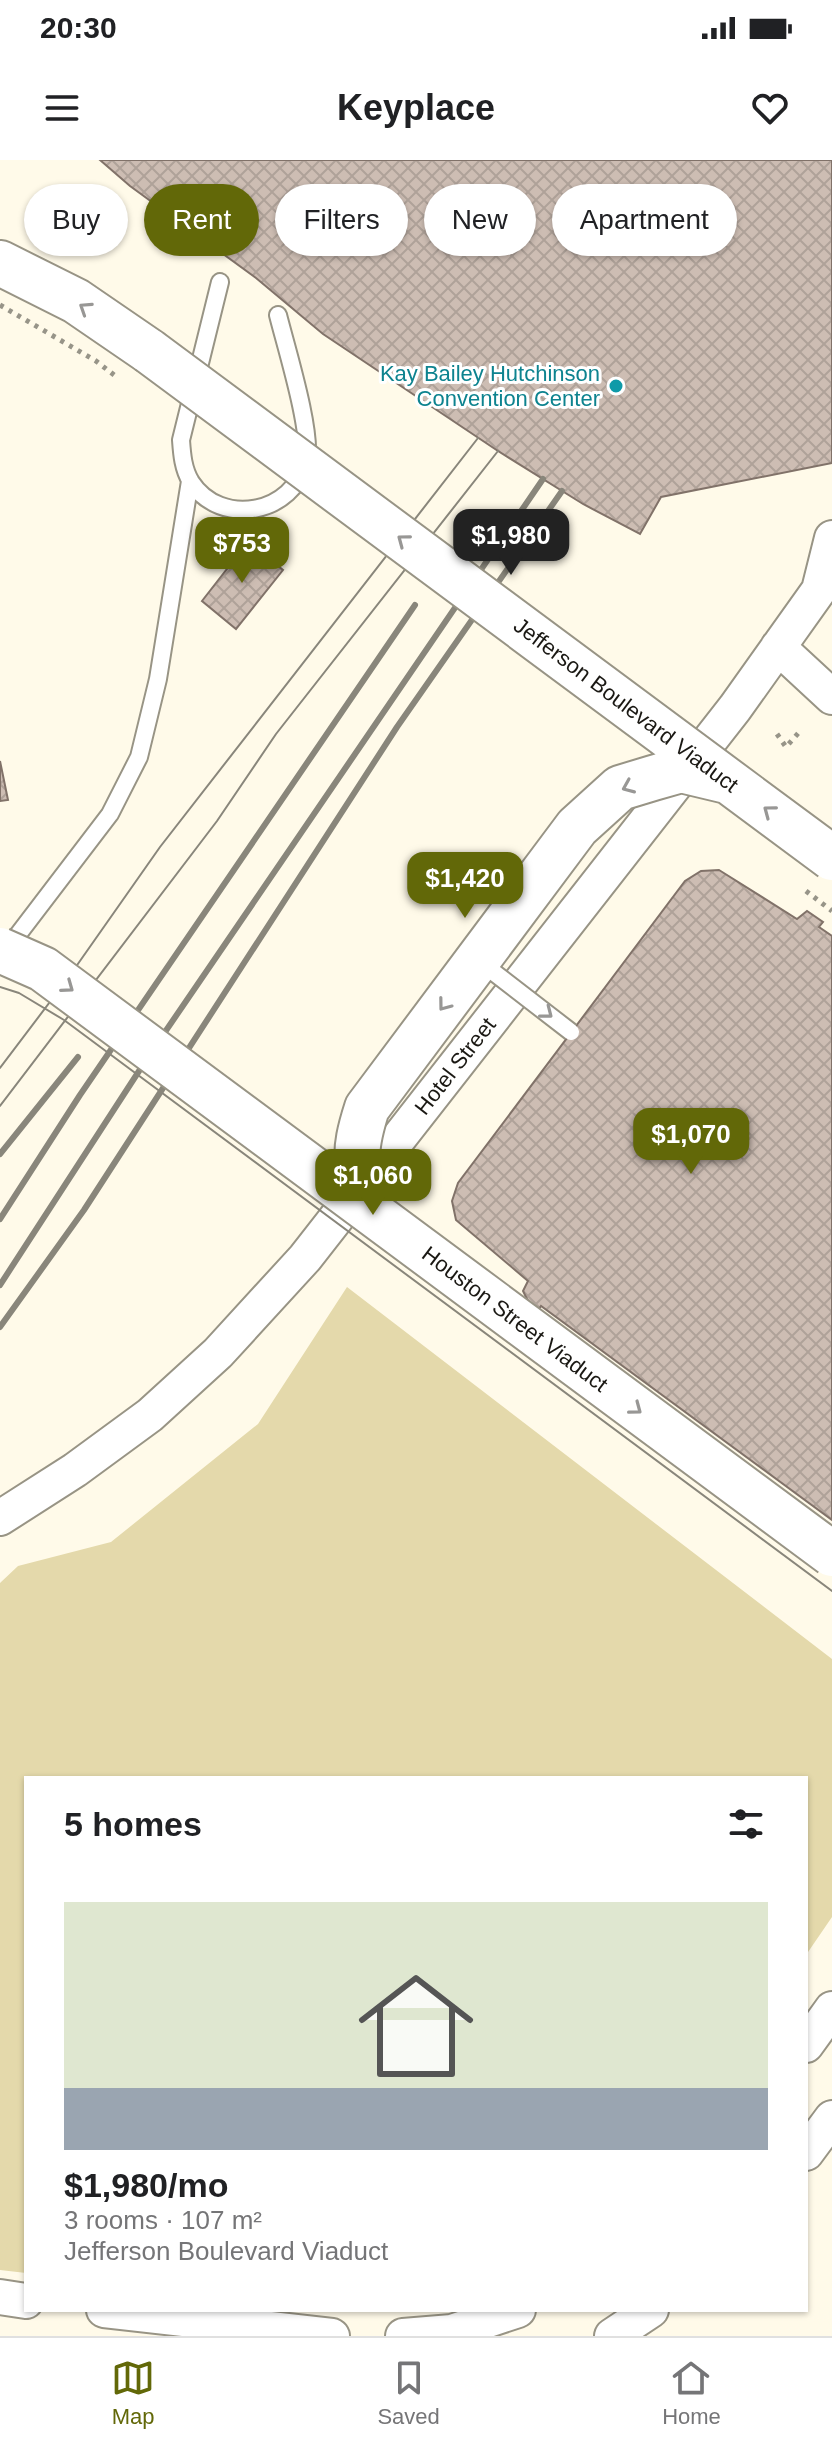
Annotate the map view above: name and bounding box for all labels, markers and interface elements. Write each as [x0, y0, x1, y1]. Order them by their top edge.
text: 20:30 [40, 11, 117, 44]
icon: menu [40, 86, 84, 130]
icon: heart [748, 86, 792, 130]
text: Keyplace [337, 87, 495, 128]
chip: Buy [24, 184, 128, 256]
chip: Rent [144, 184, 259, 256]
chip: Filters [275, 184, 408, 256]
chip: New [424, 184, 536, 256]
chip: Apartment [552, 184, 737, 256]
one-way arrow [79, 302, 93, 317]
place label: Kay Bailey Hutchinson Convention Center [380, 361, 600, 411]
marker: Kay Bailey Hutchinson Convention Center [607, 377, 625, 395]
pin: $1,980 [446, 509, 576, 577]
pin: $753 [195, 517, 289, 585]
text: $1,980 [471, 520, 551, 550]
text: $753 [213, 528, 271, 558]
one-way arrow [397, 535, 412, 549]
street label: Jefferson Boulevard Viaduct [509, 612, 743, 798]
one-way arrow [622, 777, 636, 794]
one-way arrow [764, 807, 778, 821]
pin: $1,420 [400, 852, 530, 920]
text: $1,420 [425, 863, 505, 893]
one-way arrow [59, 978, 74, 992]
one-way arrow [439, 996, 453, 1011]
one-way arrow [538, 1003, 552, 1018]
street label: Hotel Street [409, 1013, 501, 1119]
pin: $1,070 [626, 1108, 756, 1176]
text: $1,070 [651, 1119, 731, 1149]
pin: $1,060 [308, 1149, 438, 1217]
text: $1,060 [333, 1160, 413, 1190]
street label: Houston Street Viaduct [417, 1241, 613, 1397]
one-way arrow [628, 1399, 642, 1414]
icon: filters [724, 1802, 768, 1846]
text: 5 homes [64, 1805, 202, 1843]
icon: home [344, 1954, 488, 2098]
text: $1,980/mo [64, 2166, 228, 2204]
text: 3 rooms · 107 m² [64, 2205, 262, 2235]
text: Jefferson Boulevard Viaduct [64, 2236, 388, 2266]
tab: Map [111, 2356, 155, 2430]
tab: Saved [377, 2356, 440, 2430]
tab: Home [662, 2356, 721, 2430]

